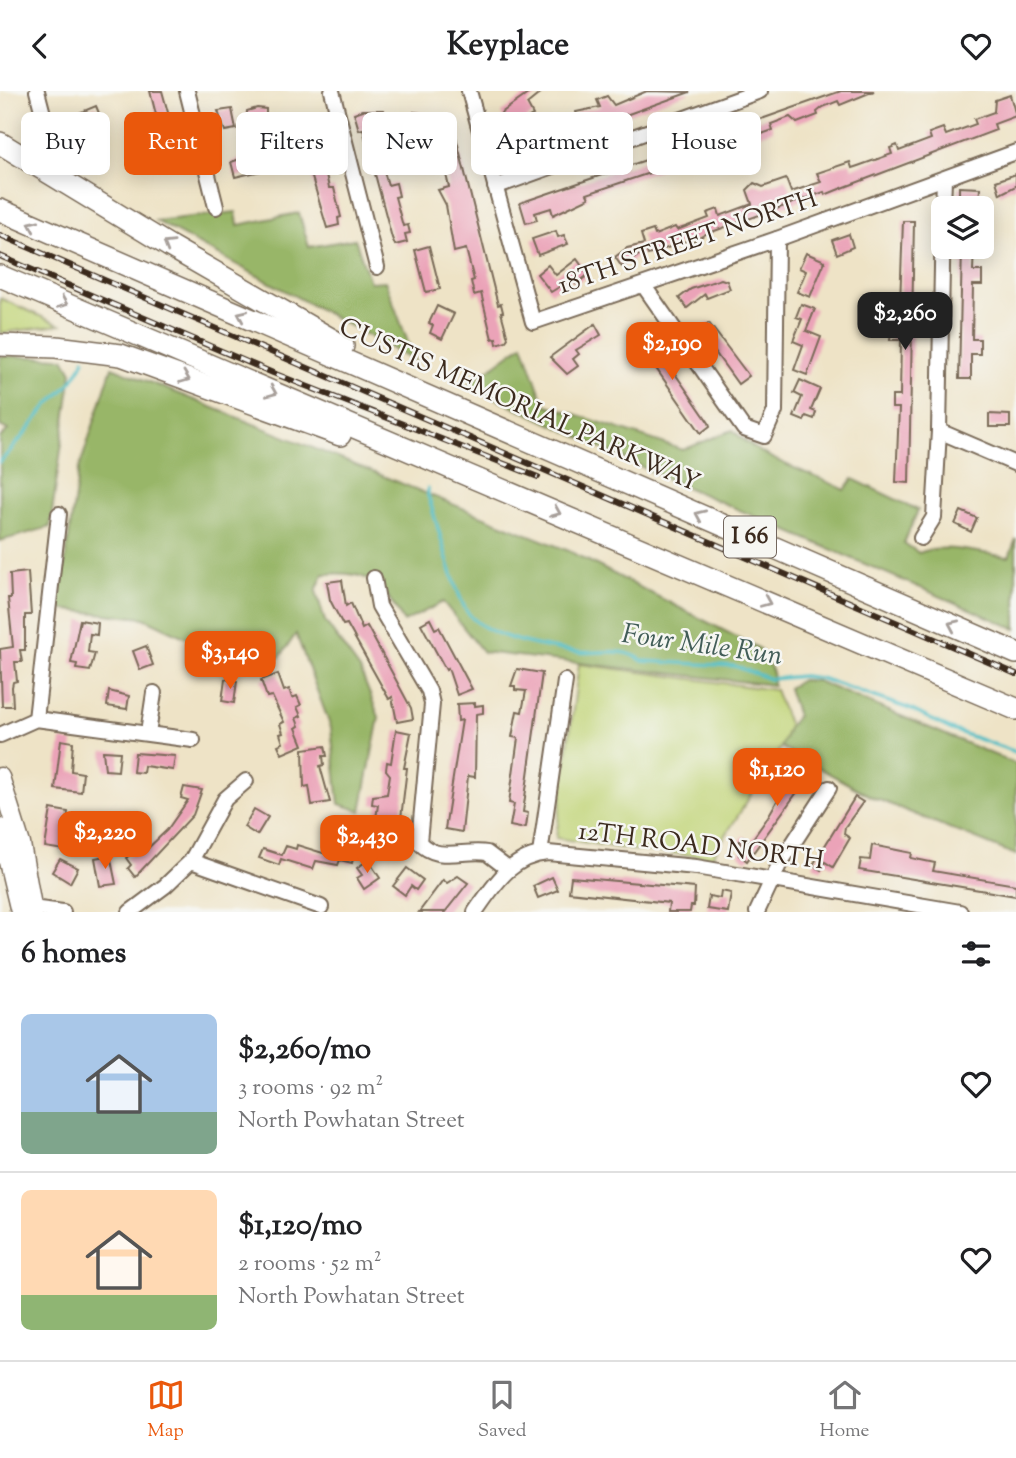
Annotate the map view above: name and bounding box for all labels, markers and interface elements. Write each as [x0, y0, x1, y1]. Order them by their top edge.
text: Keyplace [447, 23, 569, 69]
icon: back [21, 27, 59, 65]
icon: heart [957, 27, 995, 65]
chip: Buy [21, 112, 110, 175]
chip: Rent [124, 112, 222, 175]
chip: Filters [236, 112, 348, 175]
chip: New [362, 112, 457, 175]
chip: Apartment [471, 112, 633, 175]
chip: House [647, 112, 761, 175]
street label: 18TH STREET NORTH [553, 181, 823, 305]
map controls [931, 196, 994, 259]
button: layers [931, 196, 994, 259]
one-way arrow [28, 219, 40, 233]
one-way arrow [162, 240, 175, 253]
pin: $2,260 [848, 293, 962, 352]
one-way arrow [56, 294, 68, 308]
text: $2,260 [873, 298, 937, 331]
one-way arrow [236, 309, 249, 323]
street label: CUSTIS MEMORIAL PARKWAY [333, 309, 705, 503]
pin: $2,190 [615, 323, 729, 382]
text: $2,190 [642, 328, 702, 361]
one-way arrow [179, 370, 191, 384]
one-way arrow [265, 383, 277, 397]
one-way arrow [549, 504, 561, 518]
one-way arrow [695, 509, 707, 523]
road number: I 66 [724, 517, 776, 557]
one-way arrow [759, 594, 771, 608]
water label: Four Mile Run [619, 615, 785, 677]
one-way arrow [948, 620, 960, 634]
pin: $3,140 [173, 631, 287, 691]
text: $3,140 [201, 637, 259, 670]
pin: $1,120 [720, 749, 834, 808]
text: $1,120 [749, 754, 805, 787]
pin: $2,220 [48, 811, 162, 871]
street label: 12TH ROAD NORTH [576, 814, 826, 880]
pin: $2,430 [310, 815, 424, 875]
text: $2,220 [74, 817, 136, 850]
text: $2,430 [336, 821, 398, 854]
text: 6 homes [21, 933, 126, 976]
icon: filters [957, 935, 995, 973]
text: $2,260/mo [238, 1029, 371, 1072]
icon: home [77, 1042, 161, 1126]
icon: heart [957, 1065, 995, 1103]
text: 3 rooms · 92 m² [238, 1072, 383, 1105]
text: North Powhatan Street [238, 1105, 465, 1138]
text: $1,120/mo [238, 1205, 363, 1248]
icon: home [77, 1218, 161, 1302]
icon: heart [957, 1241, 995, 1279]
text: 2 rooms · 52 m² [238, 1248, 381, 1281]
text: North Powhatan Street [238, 1281, 465, 1314]
tab: Map [147, 1376, 185, 1445]
tab: Saved [478, 1376, 526, 1445]
tab: Home [820, 1376, 869, 1445]

